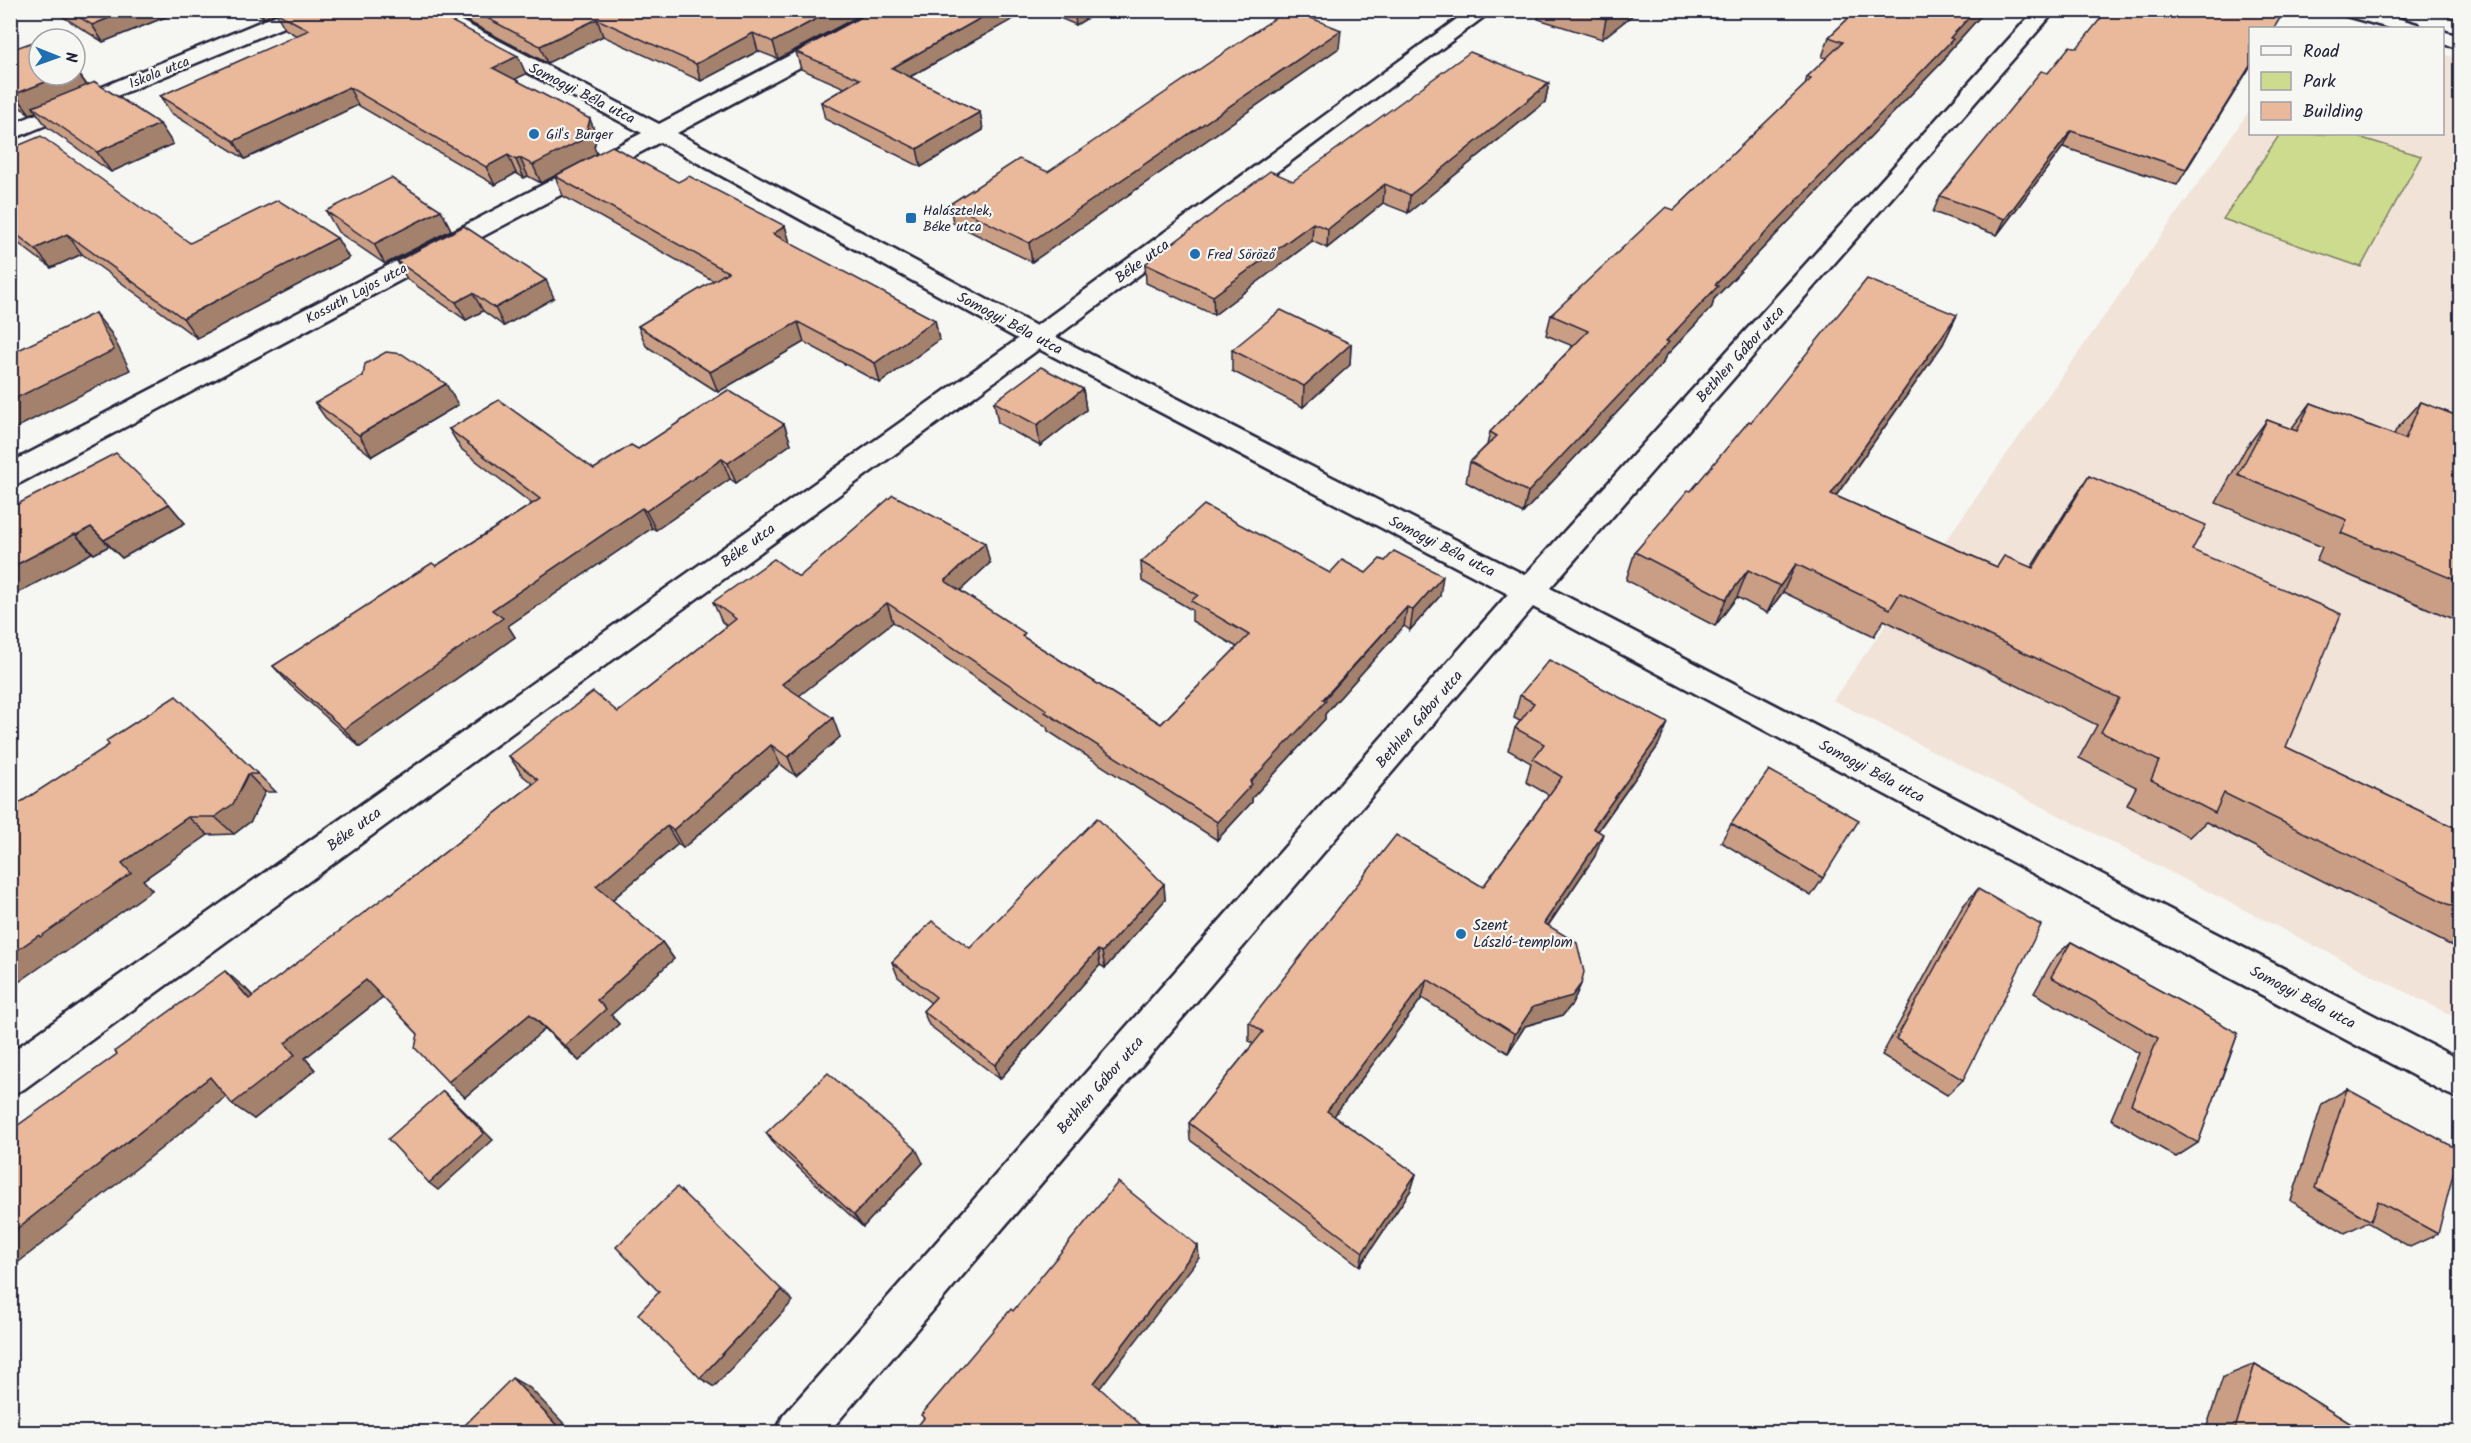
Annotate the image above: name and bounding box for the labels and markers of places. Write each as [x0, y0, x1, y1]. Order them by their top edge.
place label: Gil's Burger [546, 124, 614, 146]
marker: Gil's Burger [527, 127, 541, 141]
place label: Halásztelek, Béke utca [923, 200, 992, 238]
marker: Halásztelek, Béke utca [904, 211, 918, 225]
place label: Fred Söröző [1207, 244, 1277, 266]
marker: Fred Söröző [1188, 247, 1202, 261]
place label: Szent László-templom [1473, 914, 1573, 955]
marker: Szent László-templom [1454, 927, 1468, 941]

